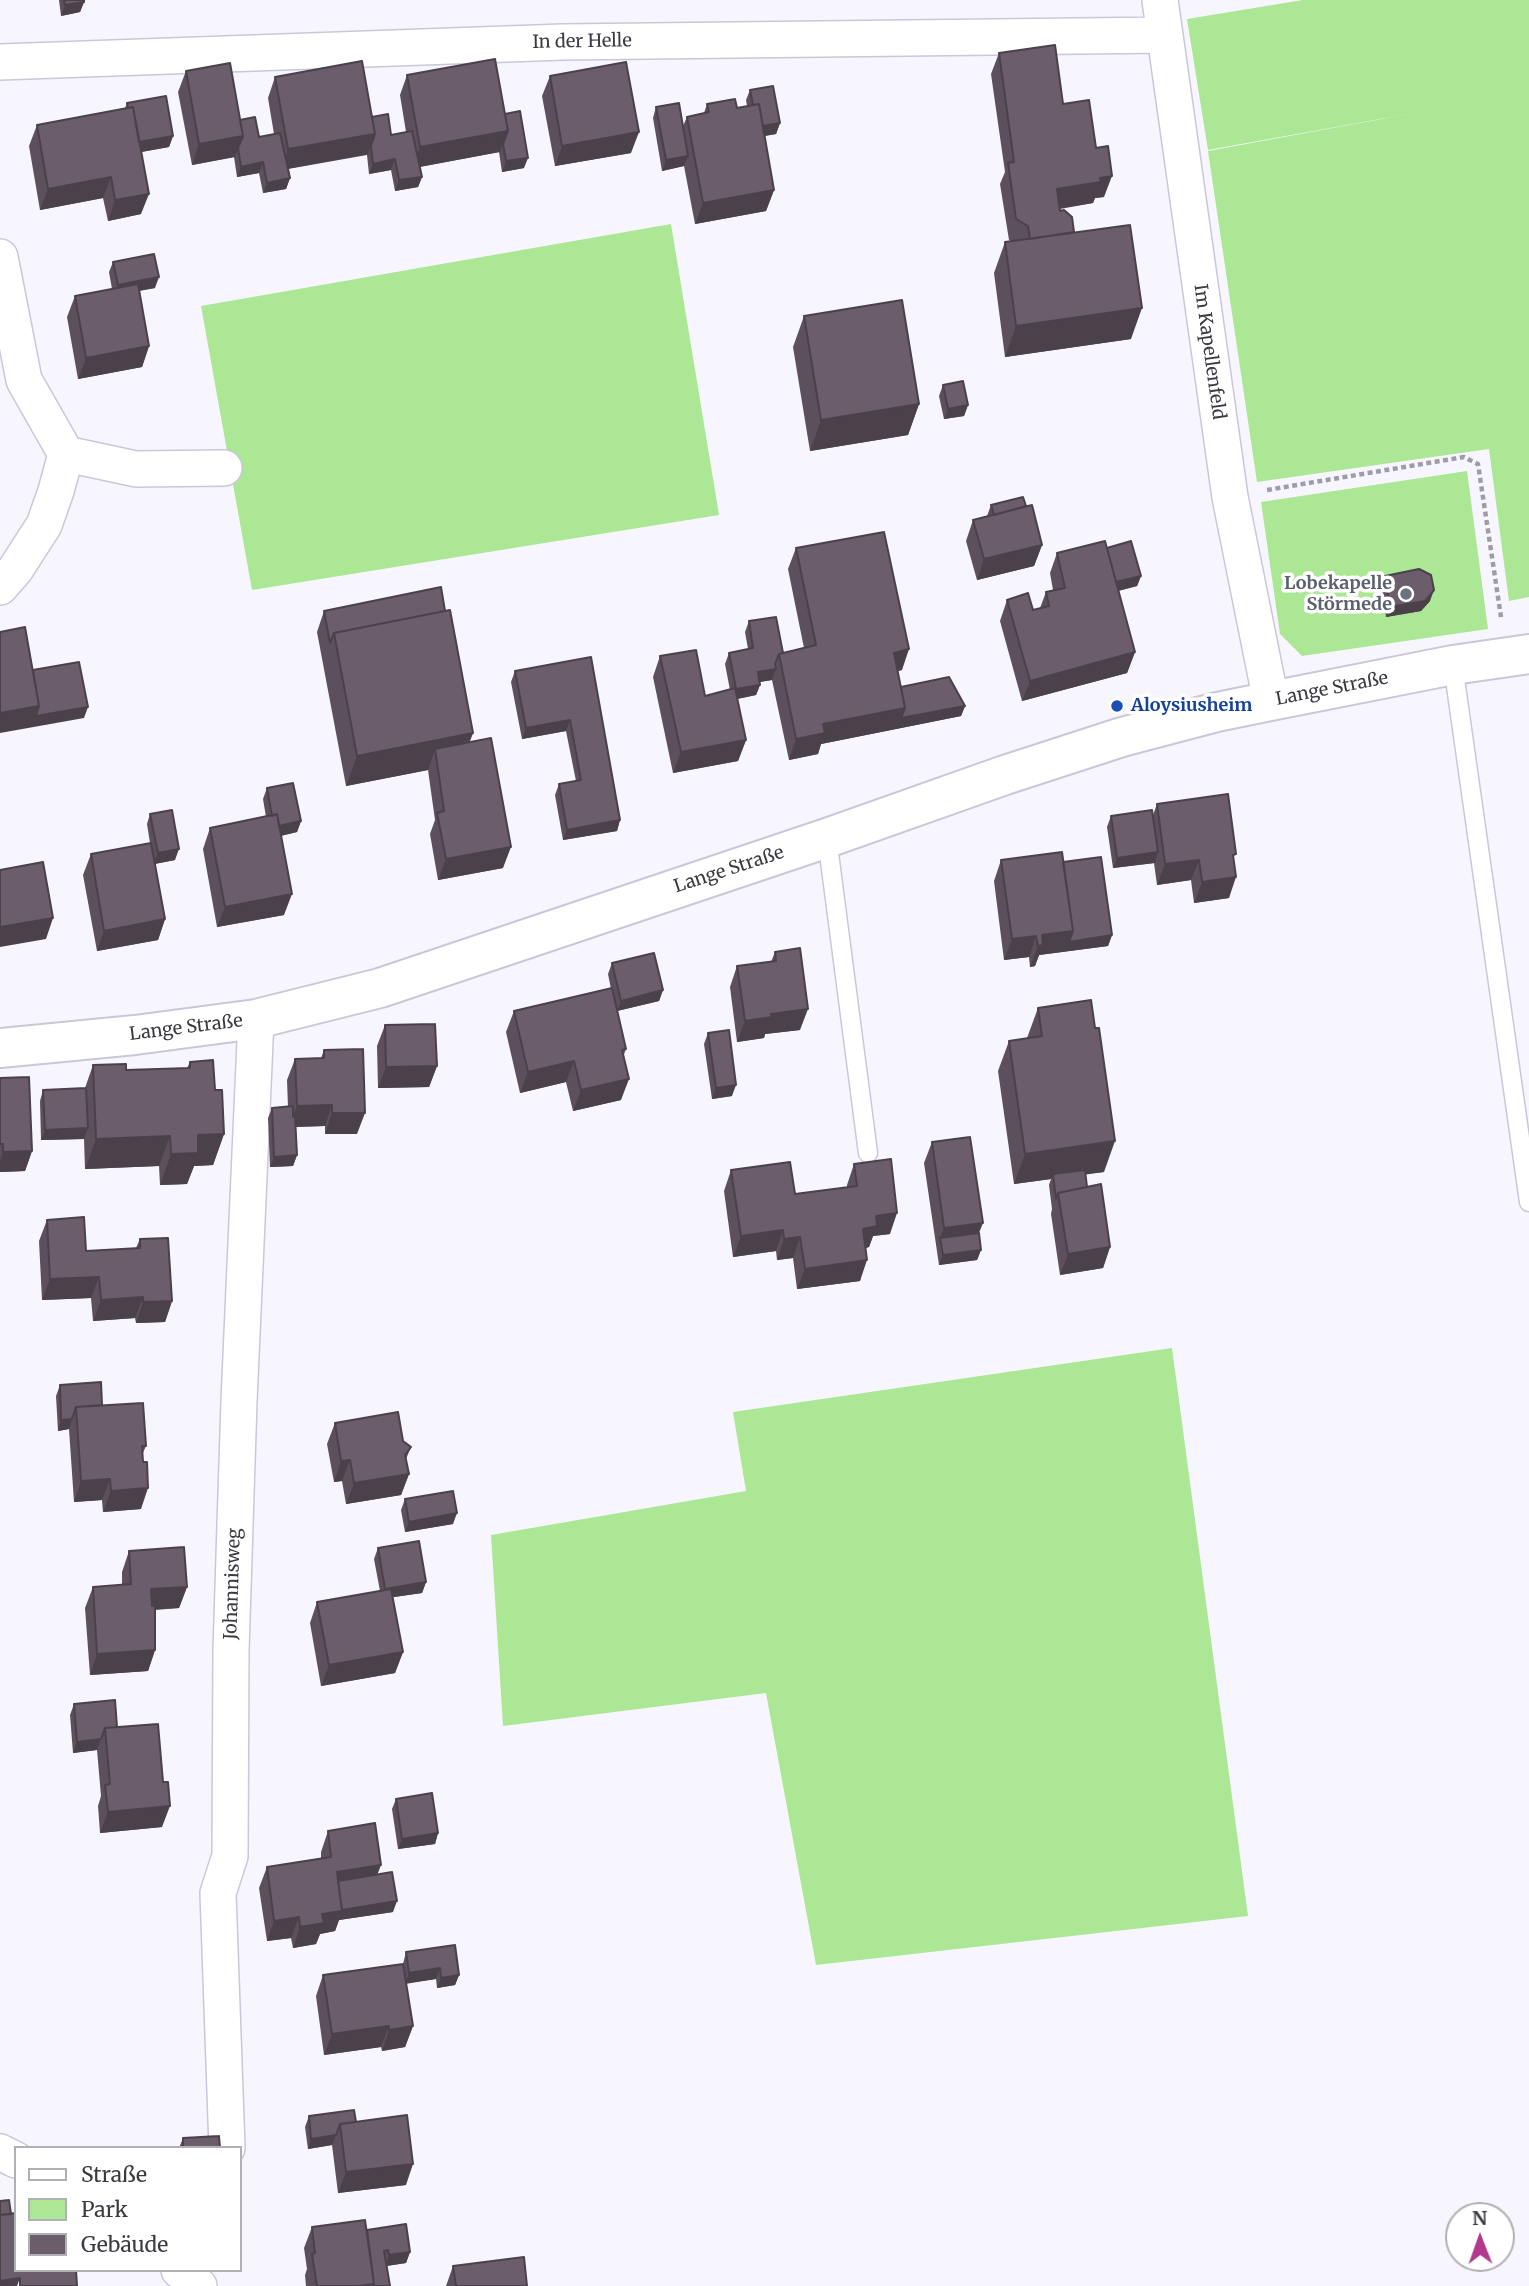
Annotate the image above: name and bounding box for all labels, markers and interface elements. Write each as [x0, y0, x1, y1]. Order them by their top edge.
street label: In der Helle [532, 30, 632, 54]
street label: Im Kapellenfeld [1189, 283, 1229, 421]
place label: Lobekapelle Störmede [1284, 573, 1392, 616]
marker: Lobekapelle Störmede [1398, 586, 1414, 602]
street label: Lange Straße [1274, 668, 1390, 710]
place label: Aloysiusheim [1131, 695, 1252, 717]
marker: Aloysiusheim [1109, 698, 1125, 714]
street label: Lange Straße [671, 842, 787, 898]
street label: Lange Straße [128, 1010, 244, 1046]
street label: Johannisweg [220, 1528, 246, 1640]
legend [14, 2146, 242, 2272]
text: Straße [81, 2161, 147, 2188]
text: Park [81, 2196, 128, 2223]
north arrow [1445, 2202, 1515, 2272]
text: N [1472, 2206, 1487, 2230]
text: Gebäude [81, 2231, 168, 2258]

